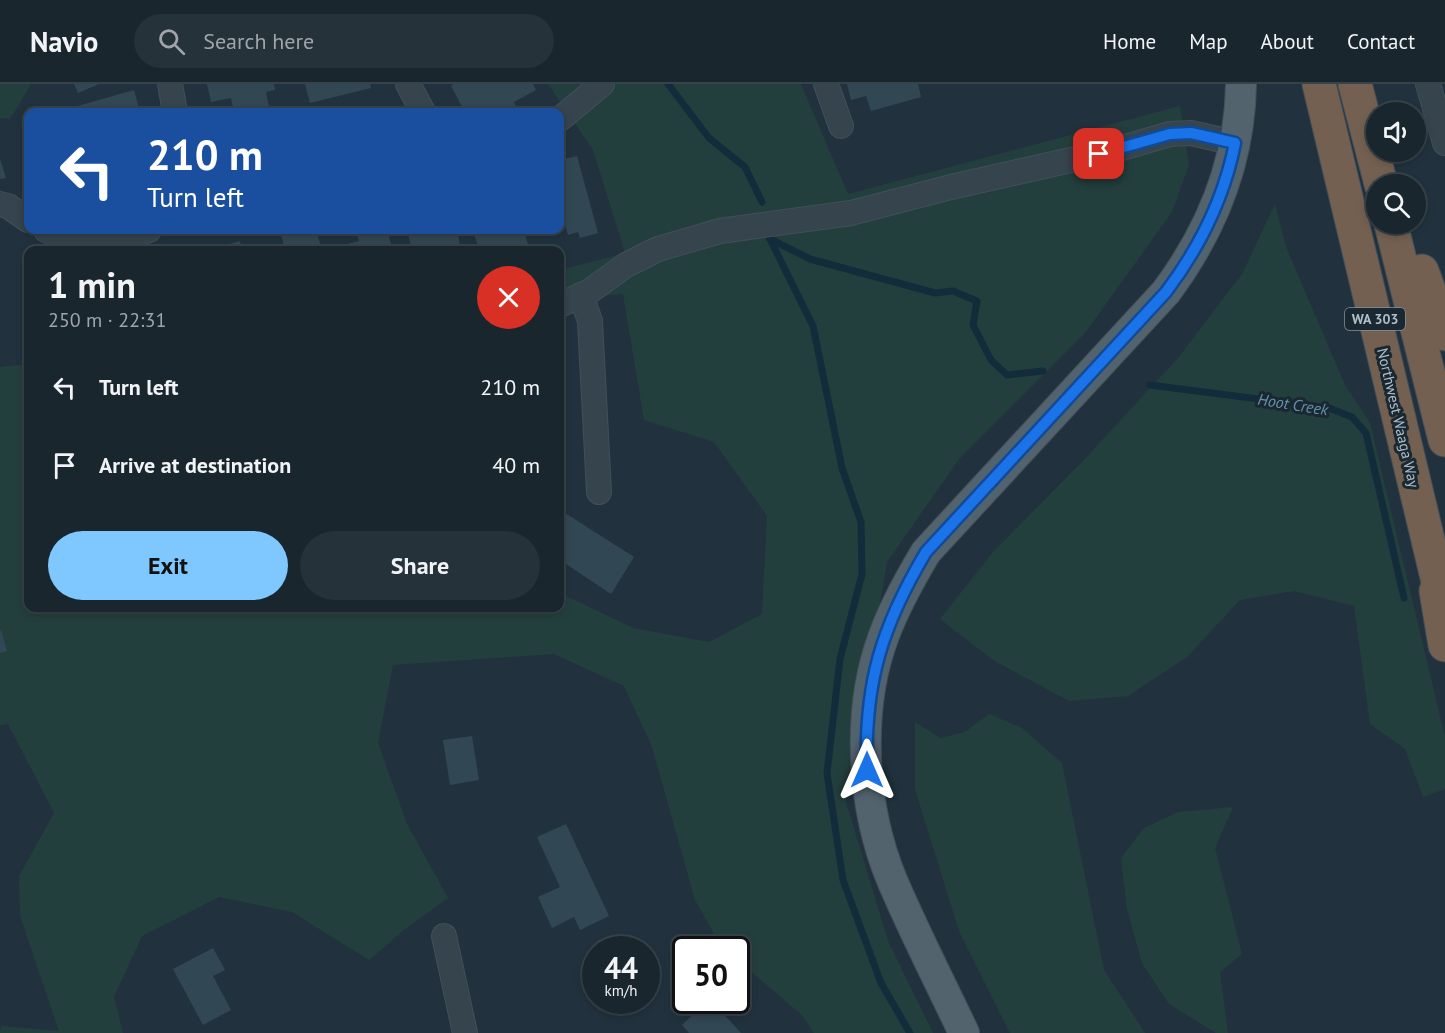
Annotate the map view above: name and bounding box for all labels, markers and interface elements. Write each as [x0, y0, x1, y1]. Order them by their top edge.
search box [134, 14, 554, 68]
text: Navio [30, 23, 98, 60]
icon: search [155, 25, 188, 58]
text: Search here [203, 27, 314, 55]
text: Home [1103, 28, 1156, 55]
text: Map [1189, 28, 1228, 55]
text: About [1261, 28, 1314, 55]
text: Contact [1347, 28, 1415, 55]
map controls [1366, 102, 1426, 234]
button: sound [1366, 102, 1426, 162]
text: 210 m [147, 127, 263, 182]
pin [1073, 128, 1124, 179]
icon: left [48, 132, 126, 210]
icon: arrive [1082, 137, 1115, 170]
button: search [1366, 174, 1426, 234]
text: Turn left [147, 180, 244, 214]
text: 1 min [48, 261, 136, 308]
button: close [477, 266, 540, 329]
text: 250 m · 22:31 [48, 307, 166, 333]
road number: WA 303 [1345, 308, 1405, 330]
street label: Northwest Waaga Way [1373, 346, 1424, 490]
icon: left [48, 371, 81, 404]
text: Turn left [99, 373, 179, 401]
text: 210 m [480, 373, 540, 401]
water label: Hoot Creek [1256, 389, 1330, 420]
icon: arrive [48, 449, 81, 482]
text: Arrive at destination [99, 451, 291, 479]
text: 40 m [492, 451, 540, 479]
button: Exit [48, 531, 288, 600]
button: Share [300, 531, 540, 600]
position arrow [835, 738, 899, 802]
speed limit sign: 50 [672, 936, 750, 1014]
text: 44 [604, 948, 638, 987]
text: km/h [605, 981, 637, 1000]

